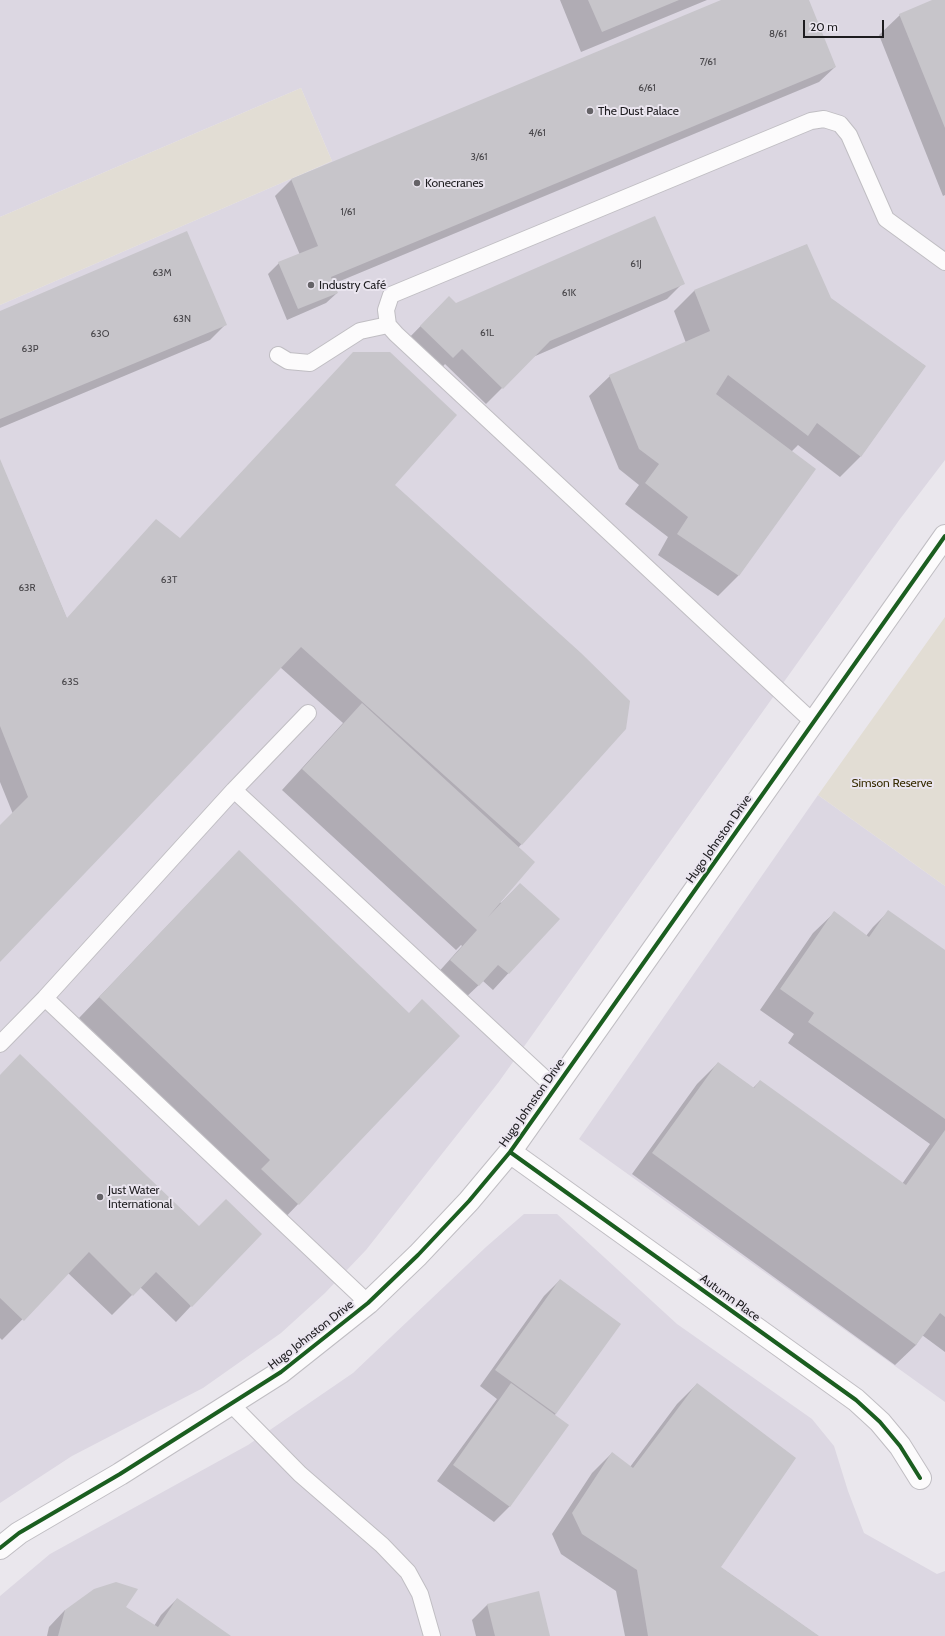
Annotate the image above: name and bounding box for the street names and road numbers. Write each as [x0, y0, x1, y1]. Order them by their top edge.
street label: Hugo Johnston Drive [683, 792, 755, 886]
street label: Hugo Johnston Drive [496, 1056, 568, 1150]
street label: Autumn Place [697, 1271, 763, 1325]
street label: Hugo Johnston Drive [265, 1297, 357, 1373]

